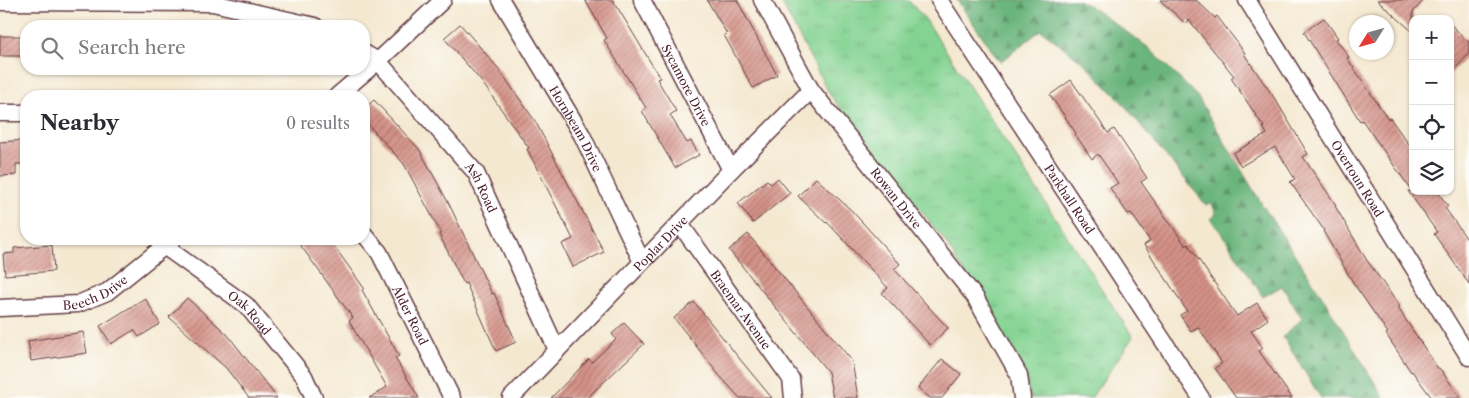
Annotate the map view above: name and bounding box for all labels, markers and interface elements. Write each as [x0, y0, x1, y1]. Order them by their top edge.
north arrow [1349, 15, 1394, 60]
map controls [1409, 15, 1454, 195]
button: + [1409, 15, 1454, 60]
search box [20, 20, 370, 75]
icon: search [38, 34, 66, 62]
text: Search here [78, 36, 186, 59]
street label: Sycamore Drive [659, 41, 714, 129]
button: − [1409, 60, 1454, 105]
street label: Hornbeam Drive [547, 83, 606, 174]
button: locate [1409, 105, 1454, 150]
text: Nearby [40, 110, 119, 135]
text: 0 results [286, 113, 350, 133]
street label: Overtoun Road [1328, 137, 1388, 220]
button: layers [1409, 150, 1454, 195]
street label: Ash Road [462, 158, 501, 215]
street label: Parkhall Road [1042, 161, 1099, 237]
street label: Rowan Drive [868, 164, 925, 232]
street label: Poplar Drive [630, 212, 691, 274]
street label: Braemar Avenue [708, 267, 775, 352]
street label: Beech Drive [62, 271, 130, 312]
street label: Alder Road [389, 282, 432, 348]
street label: Oak Road [225, 287, 275, 338]

